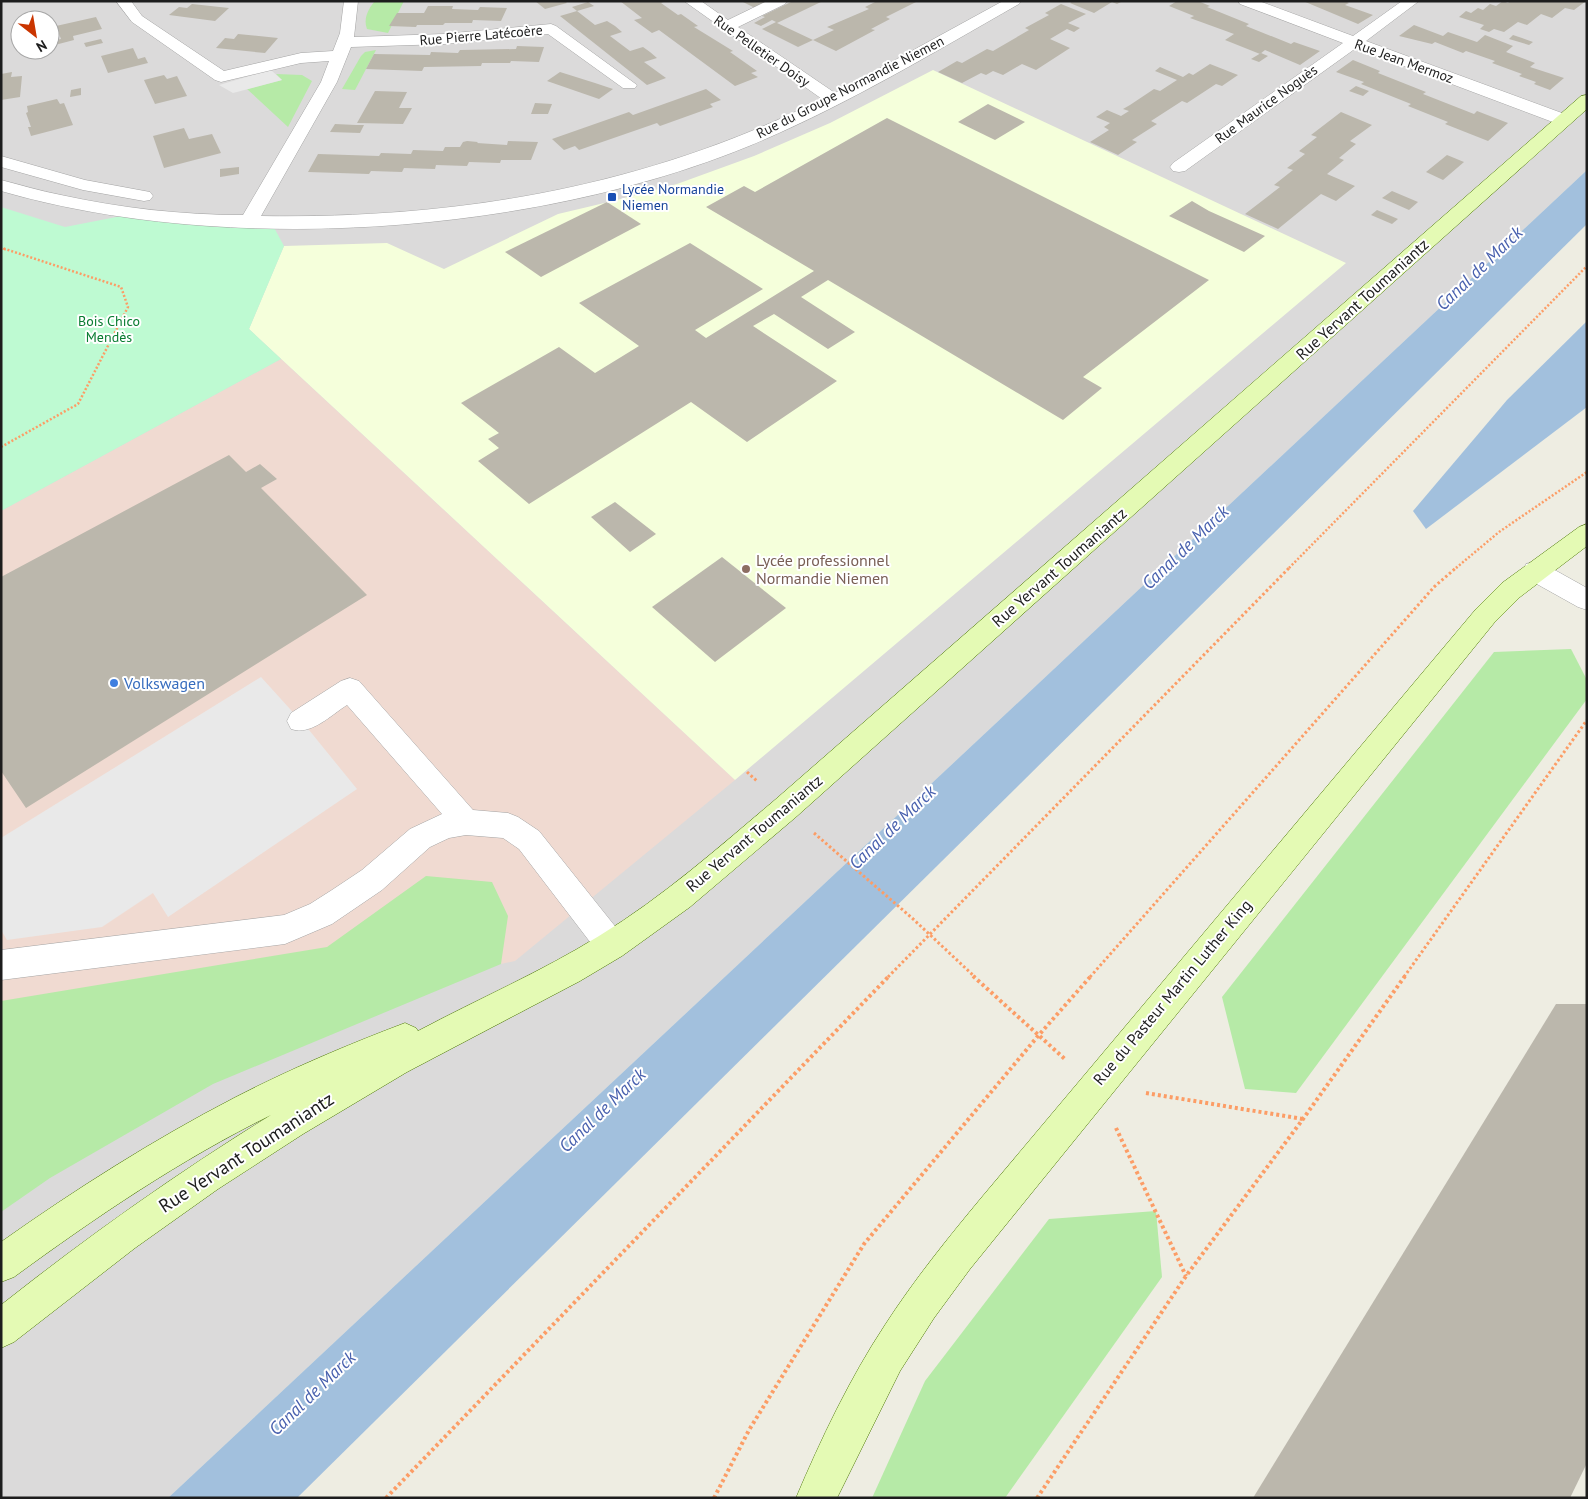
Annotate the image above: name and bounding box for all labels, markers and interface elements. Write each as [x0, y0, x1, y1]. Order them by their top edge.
north arrow [10, 10, 60, 60]
street label: Rue Pelletier Doisy [710, 11, 814, 91]
street label: Rue Pierre Latécoère [419, 21, 543, 49]
street label: Rue du Groupe Normandie Niemen [753, 32, 947, 142]
street label: Rue Jean Mermoz [1352, 35, 1456, 87]
text: N [33, 36, 50, 56]
street label: Rue Maurice Noguès [1211, 61, 1321, 147]
place label: Lycée Normandie Niemen [622, 180, 724, 214]
marker: Lycée Normandie Niemen [606, 191, 618, 203]
water label: Canal de Marck [1431, 220, 1528, 315]
street label: Rue Yervant Toumaniantz [1291, 234, 1433, 364]
park label: Bois Chico Mendès [78, 312, 140, 346]
water label: Canal de Marck [1137, 499, 1234, 594]
street label: Rue Yervant Toumaniantz [988, 503, 1130, 631]
place label: Lycée professionnel Normandie Niemen [756, 550, 890, 588]
marker: Lycée professionnel Normandie Niemen [740, 563, 752, 575]
place label: Volkswagen [123, 673, 205, 693]
marker: Volkswagen [108, 677, 120, 689]
street label: Rue Yervant Toumaniantz [682, 770, 826, 896]
water label: Canal de Marck [844, 779, 941, 874]
street label: Rue du Pasteur Martin Luther King [1089, 895, 1255, 1089]
water label: Canal de Marck [554, 1062, 651, 1157]
street label: Rue Yervant Toumaniantz [154, 1086, 338, 1218]
water label: Canal de Marck [264, 1345, 361, 1440]

